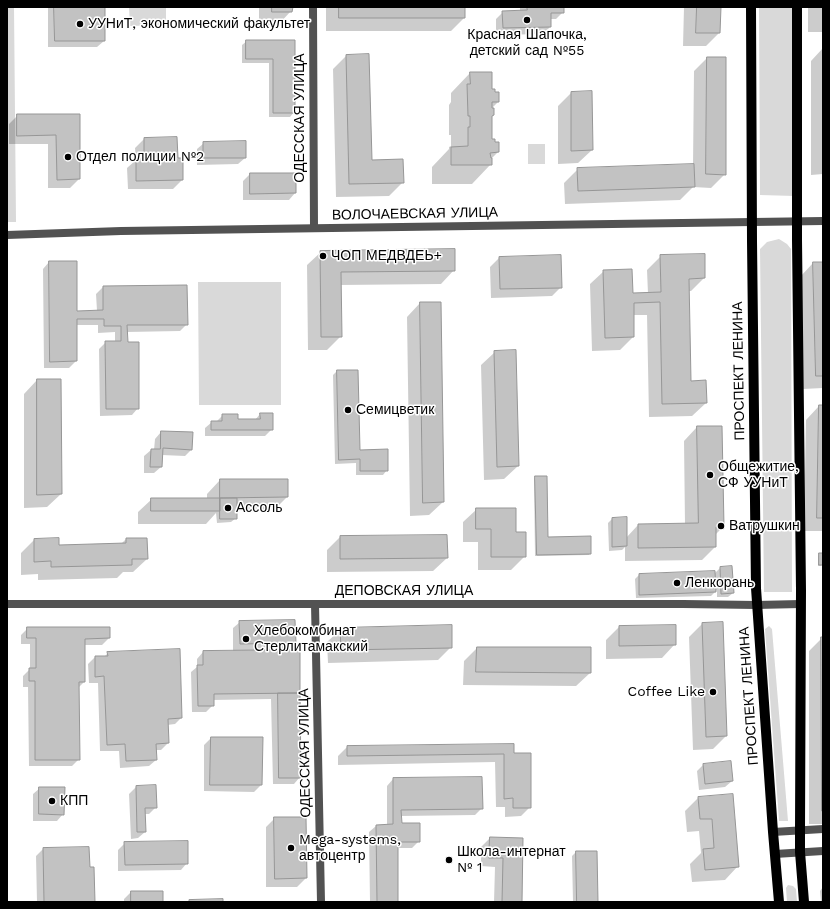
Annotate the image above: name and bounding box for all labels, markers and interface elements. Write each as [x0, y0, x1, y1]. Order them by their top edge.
marker: Красная Шапочка, детский сад №55 [522, 15, 532, 25]
place label: УУНиТ, экономический факультет [88, 16, 310, 32]
marker: УУНиТ, экономический факультет [75, 19, 85, 29]
place label: Красная Шапочка, детский сад №55 [467, 27, 587, 60]
street label: ОДЕССКАЯ УЛИЦА [292, 53, 308, 183]
place label: Отдел полиции №2 [76, 149, 204, 165]
marker: Отдел полиции №2 [63, 152, 73, 162]
street label: ВОЛОЧАЕВСКАЯ УЛИЦА [332, 204, 498, 224]
place label: ЧОП МЕДВДЕЬ+ [331, 248, 442, 264]
marker: ЧОП МЕДВДЕЬ+ [318, 251, 328, 261]
street label: ПРОСПЕКТ ЛЕНИНА [729, 301, 749, 441]
place label: Семицветик [356, 402, 434, 418]
marker: Семицветик [343, 405, 353, 415]
place label: Общежитие, СФ УУНиТ [718, 459, 799, 492]
marker: Общежитие, СФ УУНиТ [705, 470, 715, 480]
place label: Ассоль [236, 500, 282, 516]
marker: Ассоль [223, 503, 233, 513]
place label: Ватрушкин [729, 518, 800, 534]
marker: Ватрушкин [716, 521, 726, 531]
place label: Ленкорань [685, 575, 754, 591]
marker: Ленкорань [672, 578, 682, 588]
street label: ДЕПОВСКАЯ УЛИЦА [335, 583, 473, 599]
place label: Хлебокомбинат Стерлитамакский [254, 623, 368, 656]
street label: ПРОСПЕКТ ЛЕНИНА [736, 626, 762, 766]
marker: Хлебокомбинат Стерлитамакский [241, 634, 251, 644]
place label: Coffee Like [628, 684, 705, 700]
marker: Coffee Like [708, 687, 718, 697]
street label: ОДЕССКАЯ УЛИЦА [295, 688, 315, 818]
place label: КПП [60, 793, 88, 809]
marker: КПП [47, 796, 57, 806]
place label: Mega-systems, автоцентр [299, 832, 401, 864]
marker: Mega-systems, автоцентр [286, 843, 296, 853]
place label: Школа-интернат № 1 [457, 844, 566, 876]
marker: Школа-интернат № 1 [444, 855, 454, 865]

